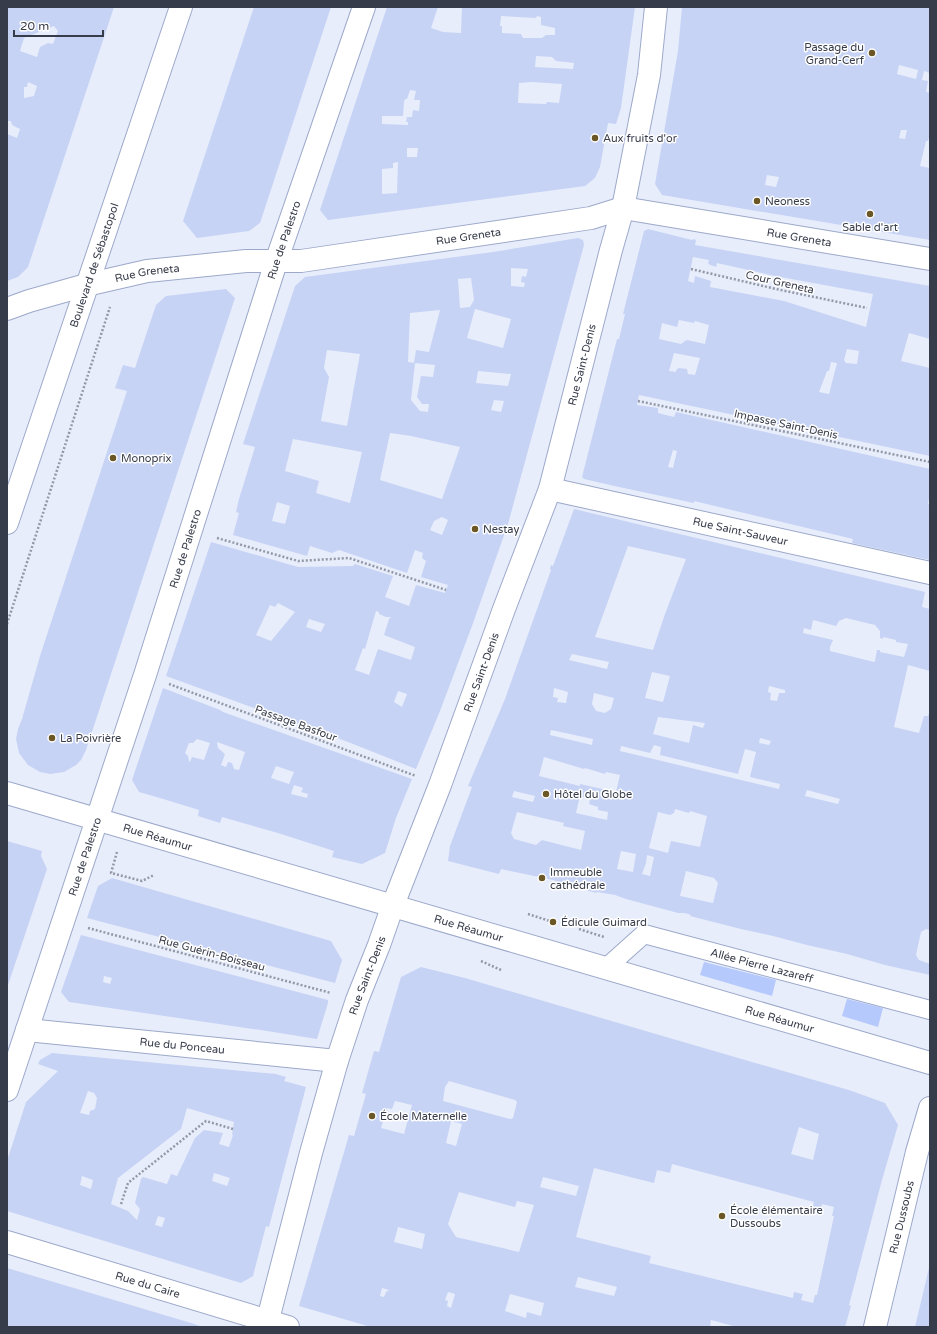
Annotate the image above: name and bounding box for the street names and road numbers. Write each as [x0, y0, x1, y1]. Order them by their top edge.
street label: Rue de Palestro [265, 199, 304, 281]
street label: Boulevard de Sébastopol [67, 202, 121, 329]
street label: Rue Greneta [435, 225, 502, 248]
street label: Rue Greneta [766, 226, 833, 250]
street label: Rue Greneta [113, 262, 180, 285]
street label: Cour Greneta [744, 268, 815, 297]
street label: Rue Saint-Denis [566, 323, 599, 407]
street label: Impasse Saint-Denis [733, 407, 839, 442]
street label: Rue de Palestro [167, 507, 204, 590]
street label: Rue Saint-Sauveur [692, 515, 790, 549]
street label: Rue Saint-Denis [461, 631, 502, 714]
street label: Passage Basfour [253, 703, 339, 745]
street label: Rue de Palestro [66, 815, 104, 898]
street label: Rue Réaumur [121, 821, 194, 854]
street label: Rue Réaumur [432, 912, 505, 945]
street label: Rue Guérin-Boisseau [157, 933, 267, 974]
street label: Rue Saint-Denis [347, 934, 389, 1017]
street label: Allée Pierre Lazareff [709, 946, 815, 986]
street label: Rue Réaumur [743, 1003, 816, 1036]
street label: Rue du Ponceau [139, 1035, 225, 1057]
street label: Rue Dussoubs [887, 1179, 917, 1255]
street label: Rue du Caire [114, 1269, 182, 1301]

